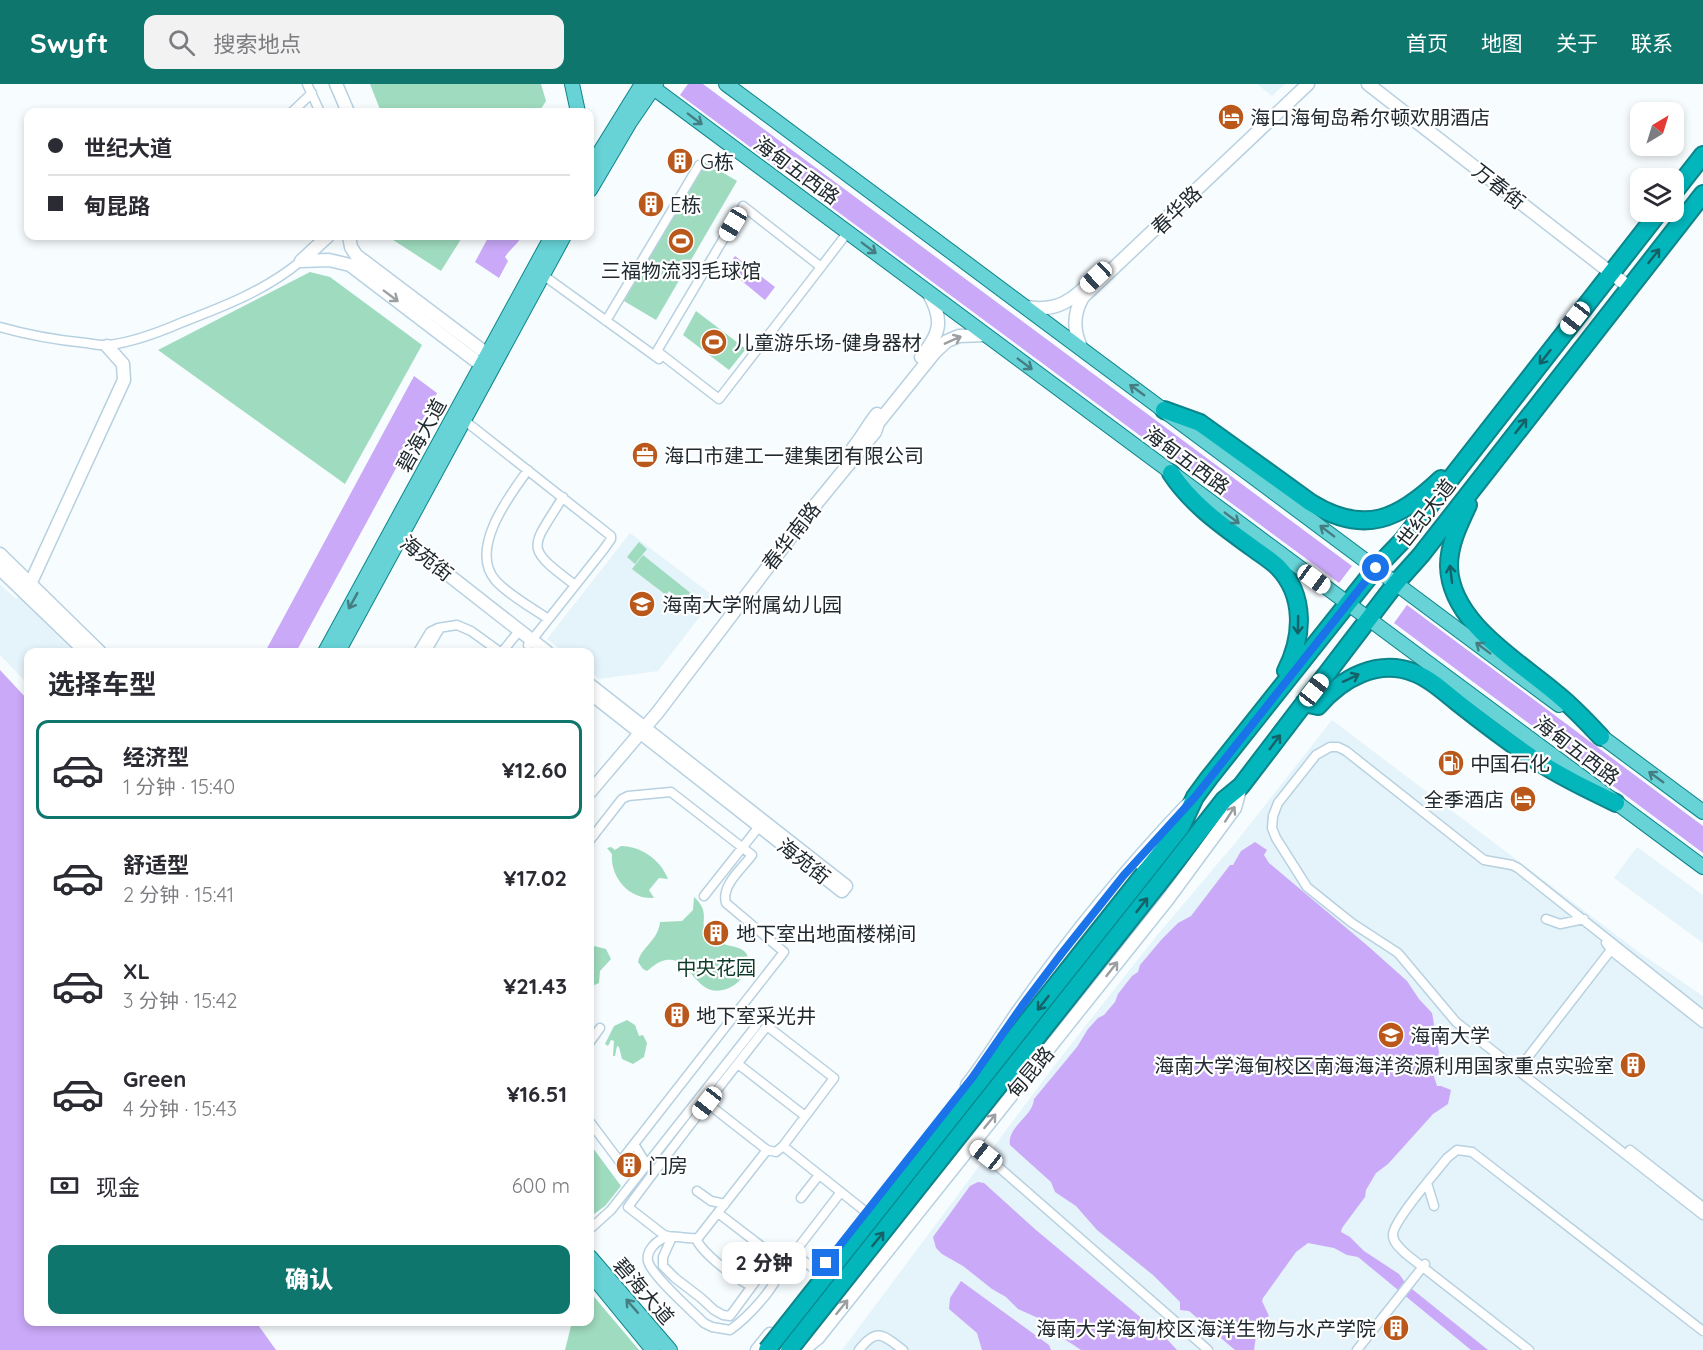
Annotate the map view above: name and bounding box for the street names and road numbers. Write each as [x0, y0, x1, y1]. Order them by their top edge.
street label: 海甸五西路 [749, 130, 845, 210]
street label: 万春街 [1468, 158, 1530, 214]
street label: 春华路 [1146, 180, 1206, 240]
street label: 碧海大道 [391, 394, 451, 476]
street label: 海甸五西路 [1139, 420, 1235, 500]
street label: 世纪大道 [1392, 474, 1460, 552]
street label: 春华南路 [757, 497, 825, 575]
street label: 海苑街 [396, 530, 458, 586]
street label: 海甸五西路 [1530, 710, 1624, 790]
street label: 海苑街 [773, 833, 835, 889]
street label: 甸昆路 [1001, 1041, 1059, 1103]
street label: 碧海大道 [608, 1253, 680, 1329]

